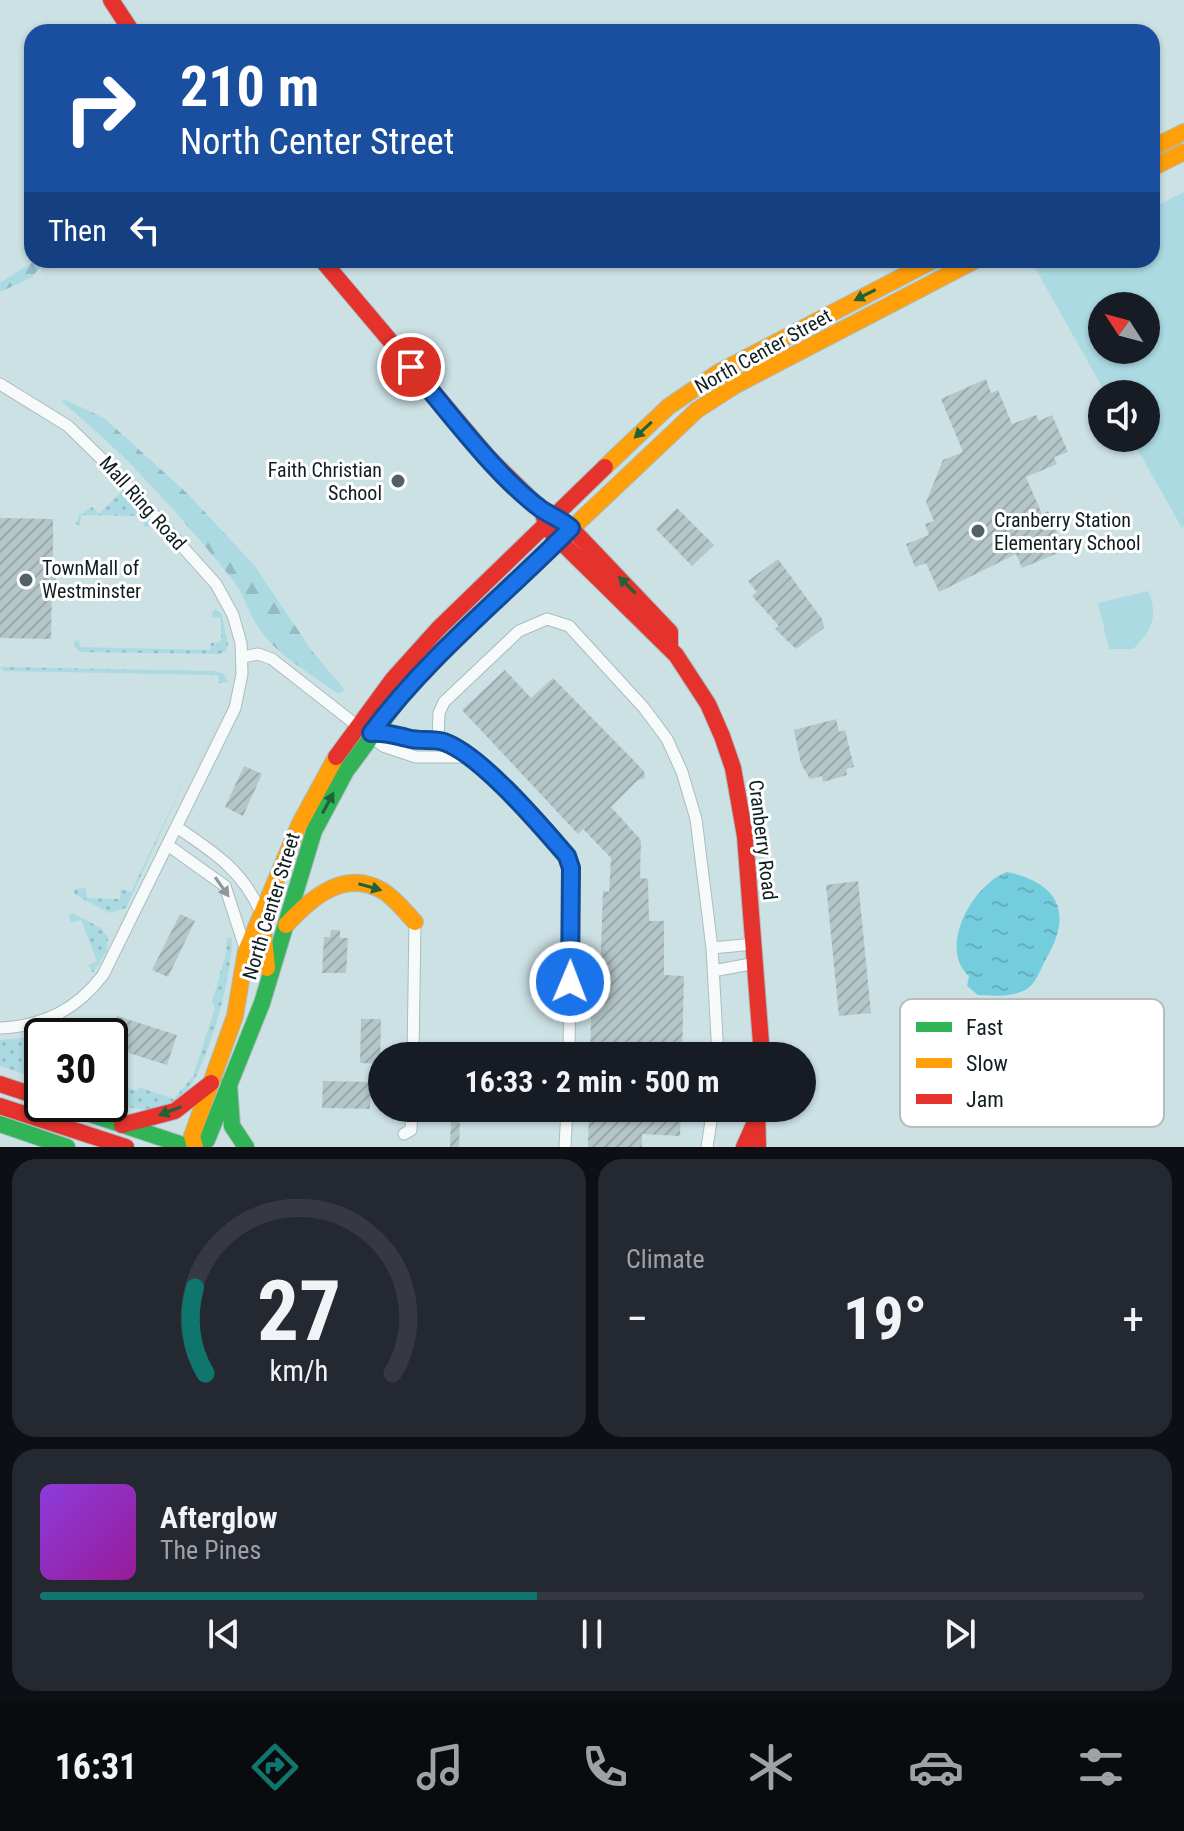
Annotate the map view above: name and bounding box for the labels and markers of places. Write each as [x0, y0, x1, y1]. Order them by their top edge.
pin [377, 333, 445, 401]
place label: Faith Christian School [268, 458, 382, 505]
marker: Faith Christian School [389, 472, 407, 490]
place label: Cranberry Station Elementary School [994, 508, 1141, 555]
marker: Cranberry Station Elementary School [969, 522, 987, 540]
place label: TownMall of Westminster [42, 556, 141, 603]
marker: TownMall of Westminster [17, 571, 35, 589]

